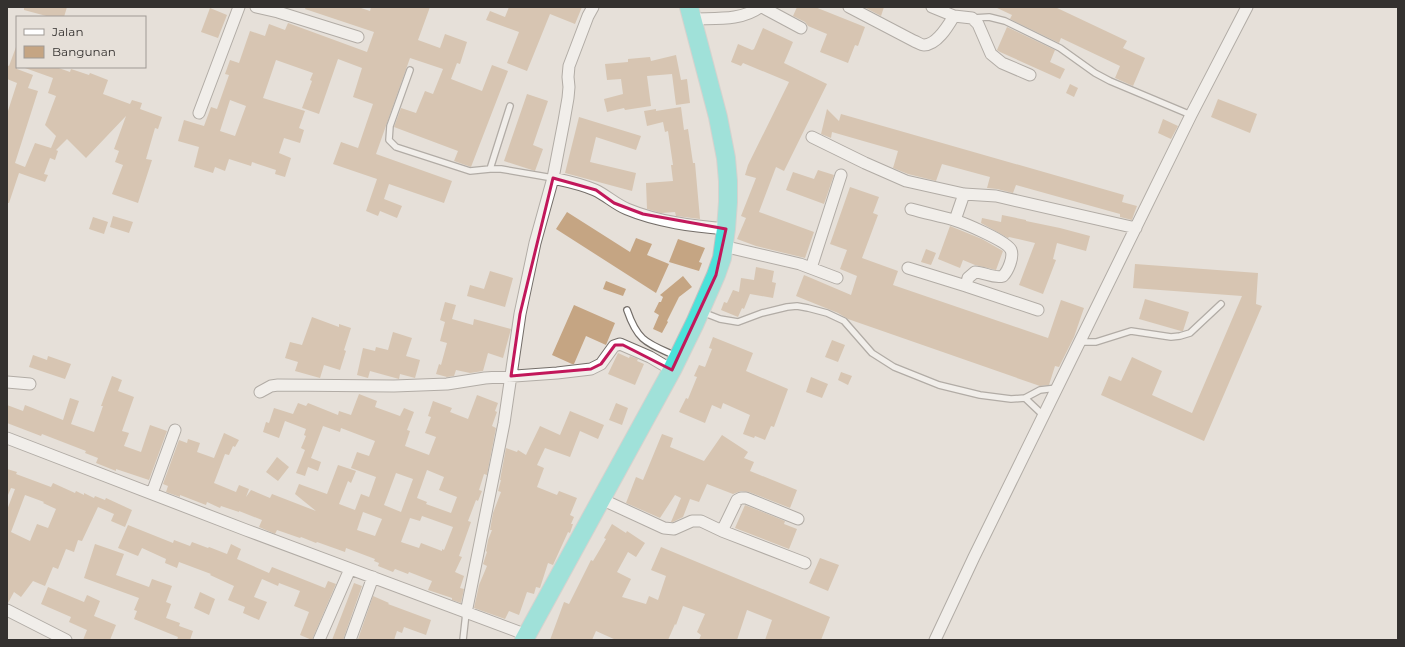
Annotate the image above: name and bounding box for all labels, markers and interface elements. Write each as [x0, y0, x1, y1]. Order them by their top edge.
legend [16, 16, 146, 68]
text: Jalan [51, 24, 84, 39]
text: Bangunan [52, 44, 116, 59]

